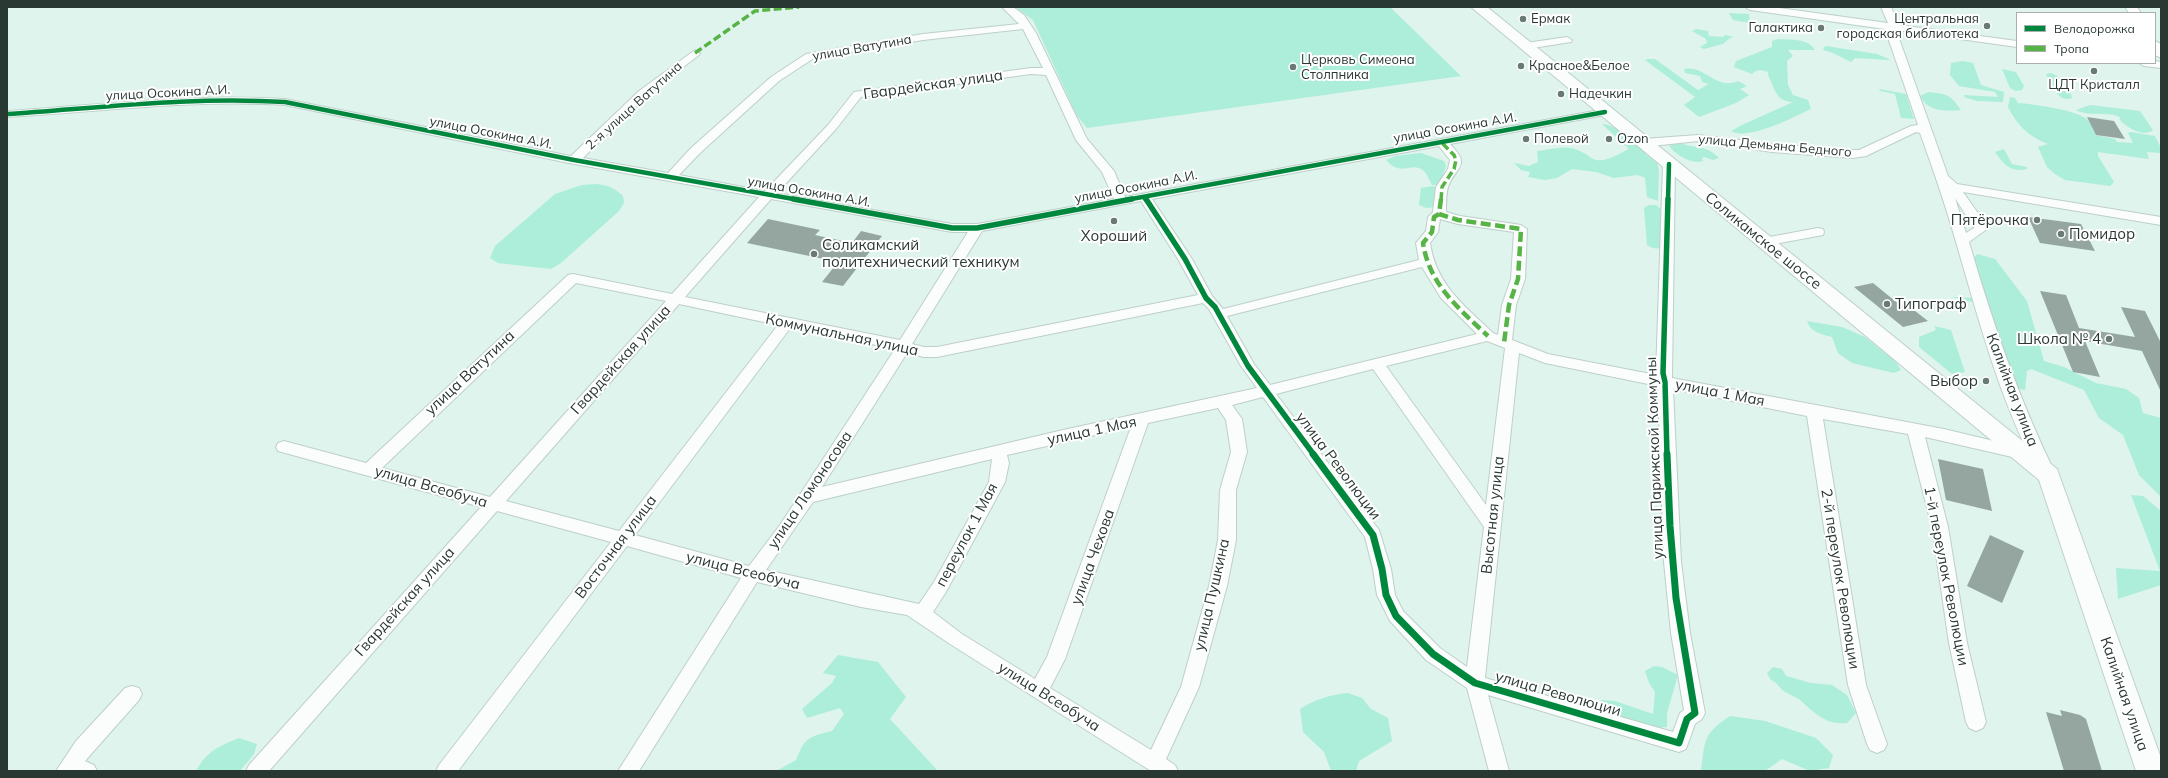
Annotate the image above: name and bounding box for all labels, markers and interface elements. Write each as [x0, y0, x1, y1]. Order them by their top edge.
place label: Ермак [1531, 11, 1570, 27]
place label: Центральная городская библиотека [1837, 11, 1979, 42]
legend [2016, 12, 2156, 64]
marker: Ермак [1518, 14, 1528, 24]
place label: Галактика [1748, 20, 1813, 36]
marker: Центральная городская библиотека [1982, 21, 1992, 31]
text: Велодорожка [2054, 21, 2135, 36]
marker: Галактика [1816, 23, 1826, 33]
street label: улица Ватутина [811, 32, 913, 64]
text: Тропа [2054, 41, 2089, 56]
place label: Церковь Симеона Столпника [1301, 52, 1415, 83]
place label: Красное&Белое [1529, 58, 1630, 74]
street label: 2-я улица Ватутина [583, 59, 685, 153]
marker: Красное&Белое [1516, 61, 1526, 71]
marker: Церковь Симеона Столпника [1288, 62, 1298, 72]
street label: Гвардейская улица [862, 66, 1004, 104]
marker: ЦДТ Кристалл [2089, 66, 2099, 76]
place label: ЦДТ Кристалл [2048, 77, 2140, 93]
street label: улица Осокина А.И. [105, 82, 231, 104]
place label: Надечкин [1569, 86, 1632, 102]
marker: Надечкин [1556, 89, 1566, 99]
street label: улица Осокина А.И. [1392, 109, 1518, 147]
street label: улица Осокина А.И. [428, 113, 554, 153]
place label: Полевой [1534, 131, 1589, 147]
place label: Ozon [1617, 131, 1649, 147]
street label: улица Демьяна Бедного [1698, 132, 1852, 160]
marker: Полевой [1521, 134, 1531, 144]
marker: Ozon [1604, 134, 1614, 144]
street label: улица Осокина А.И. [1073, 167, 1199, 207]
street label: улица Осокина А.И. [746, 173, 872, 211]
street label: Соликамское шоссе [1701, 188, 1825, 294]
place label: Пятёрочка [1951, 211, 2029, 229]
marker: Пятёрочка [2032, 215, 2042, 225]
marker: Хороший [1109, 216, 1119, 226]
place label: Помидор [2069, 225, 2135, 243]
place label: Хороший [1081, 227, 1147, 245]
marker: Помидор [2056, 229, 2066, 239]
place label: Соликамский политехнический техникум [822, 236, 1020, 271]
marker: Соликамский политехнический техникум [809, 249, 819, 259]
place label: Типограф [1895, 295, 1967, 313]
marker: Типограф [1882, 299, 1892, 309]
street label: Гвардейская улица [567, 302, 675, 418]
street label: Коммунальная улица [764, 310, 920, 360]
street label: улица Ватутина [421, 327, 519, 419]
place label: Школа № 4 [2017, 330, 2101, 348]
street label: Калийная улица [1982, 331, 2042, 449]
marker: Школа № 4 [2104, 334, 2114, 344]
street label: улица Парижской Коммуны [1642, 356, 1668, 560]
place label: Выбор [1930, 372, 1978, 390]
street label: улица 1 Мая [1674, 376, 1766, 410]
marker: Выбор [1981, 376, 1991, 386]
street label: улица Революции [1292, 409, 1384, 523]
street label: улица 1 Мая [1046, 413, 1138, 449]
street label: улица Ломоносова [764, 428, 856, 552]
street label: Высотная улица [1478, 455, 1508, 575]
street label: улица Всеобуча [372, 462, 490, 512]
street label: переулок 1 Мая [932, 480, 1002, 590]
street label: 1-й переулок Революции [1920, 485, 1972, 667]
street label: 2-й переулок Революции [1817, 488, 1863, 670]
street label: Восточная улица [571, 492, 661, 602]
street label: улица Чехова [1067, 507, 1119, 607]
street label: улица Пушкина [1190, 537, 1234, 653]
street label: Гвардейская улица [351, 544, 459, 660]
street label: улица Всеобуча [684, 548, 802, 594]
street label: Калийная улица [2096, 635, 2152, 753]
street label: улица Всеобуча [995, 658, 1103, 736]
street label: улица Революции [1493, 667, 1623, 721]

